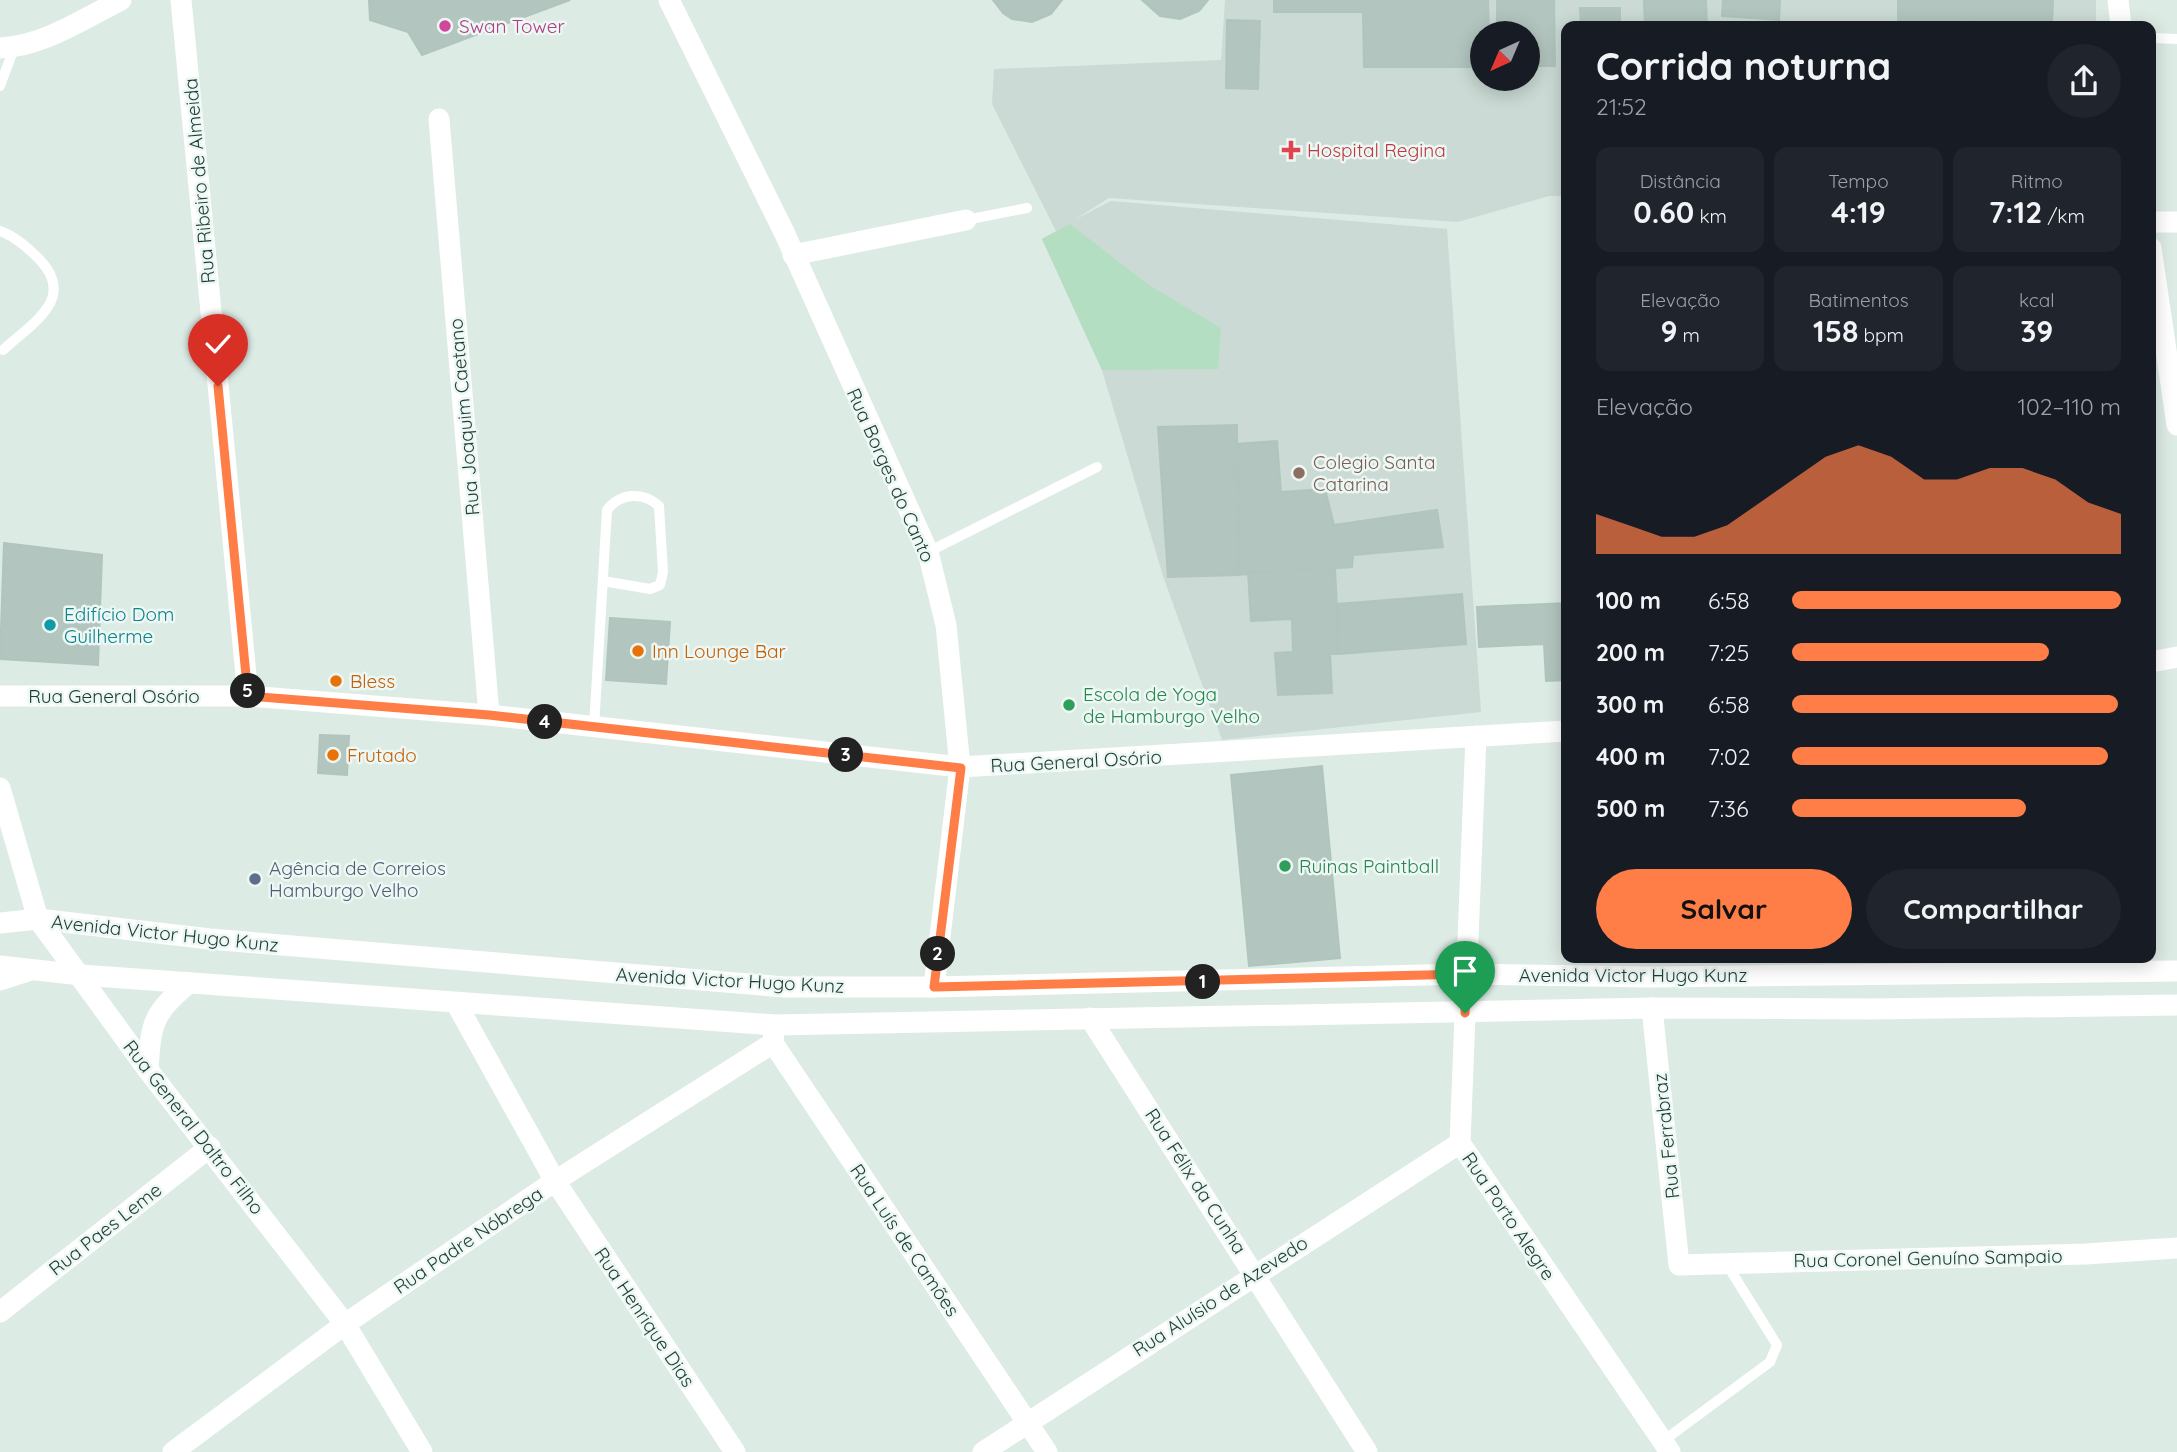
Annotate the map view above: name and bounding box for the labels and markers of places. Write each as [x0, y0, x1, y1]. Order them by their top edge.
place label: Swan Tower [459, 14, 565, 38]
marker: Swan Tower [437, 18, 453, 34]
place label: Hospital Regina [1307, 138, 1446, 162]
marker: Hospital Regina [1281, 140, 1301, 160]
pin [188, 314, 248, 386]
place label: Colegio Santa Catarina [1313, 450, 1435, 496]
marker: Colegio Santa Catarina [1291, 465, 1307, 481]
place label: Edifício Dom Guilherme [64, 602, 174, 648]
marker: Edifício Dom Guilherme [42, 617, 58, 633]
place label: Inn Lounge Bar [652, 639, 787, 663]
marker: Inn Lounge Bar [630, 643, 646, 659]
place label: Bless [350, 669, 395, 693]
marker: Bless [328, 673, 344, 689]
pin: 5 [230, 674, 266, 708]
place label: Escola de Yoga de Hamburgo Velho [1083, 682, 1260, 728]
marker: Escola de Yoga de Hamburgo Velho [1061, 697, 1077, 713]
pin: 4 [528, 704, 562, 740]
pin: 3 [828, 738, 864, 772]
place label: Frutado [347, 743, 417, 767]
marker: Frutado [325, 747, 341, 763]
place label: Ruinas Paintball [1299, 854, 1439, 878]
place label: Agência de Correios Hamburgo Velho [269, 856, 446, 902]
marker: Ruinas Paintball [1277, 858, 1293, 874]
marker: Agência de Correios Hamburgo Velho [247, 871, 263, 887]
pin: 2 [920, 936, 956, 972]
pin [1435, 941, 1495, 1013]
pin: 1 [1186, 964, 1220, 1000]

